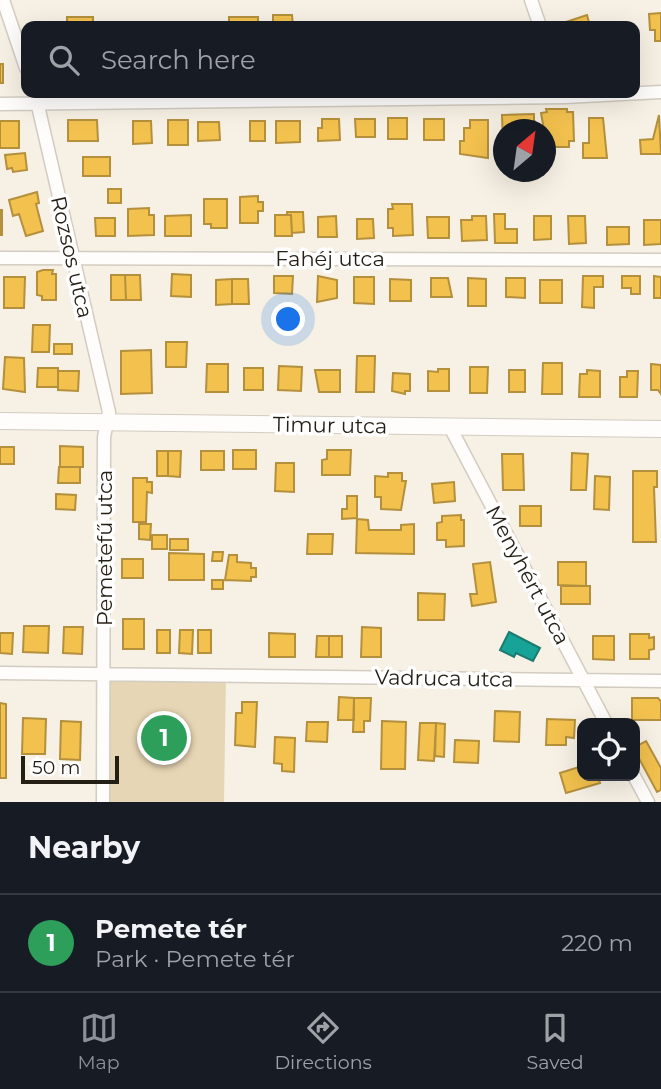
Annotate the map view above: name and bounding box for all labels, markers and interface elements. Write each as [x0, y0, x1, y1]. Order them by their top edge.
search box [21, 21, 640, 98]
icon: search [45, 41, 83, 79]
text: Search here [101, 44, 256, 76]
north arrow [493, 119, 556, 182]
street label: Rozsos utca [46, 194, 98, 320]
street label: Fahéj utca [275, 246, 385, 271]
your location [271, 302, 305, 336]
street label: Timur utca [273, 412, 387, 438]
street label: Pemetefű utca [92, 470, 117, 626]
street label: Menyhért utca [481, 501, 575, 649]
street label: Vadruca utca [374, 664, 514, 692]
pin: 1 [141, 712, 187, 764]
map controls [577, 718, 640, 781]
button: locate [577, 718, 640, 781]
scale bar [21, 753, 119, 785]
text: 50 m [32, 756, 80, 779]
text: Nearby [28, 829, 140, 866]
text: Pemete tér [95, 913, 247, 945]
text: 1 [46, 929, 56, 957]
text: 220 m [561, 929, 633, 957]
text: Park · Pemete tér [95, 945, 295, 973]
tab: Map [77, 1009, 120, 1074]
tab: Directions [274, 1009, 372, 1074]
tab: Saved [527, 1009, 584, 1074]

